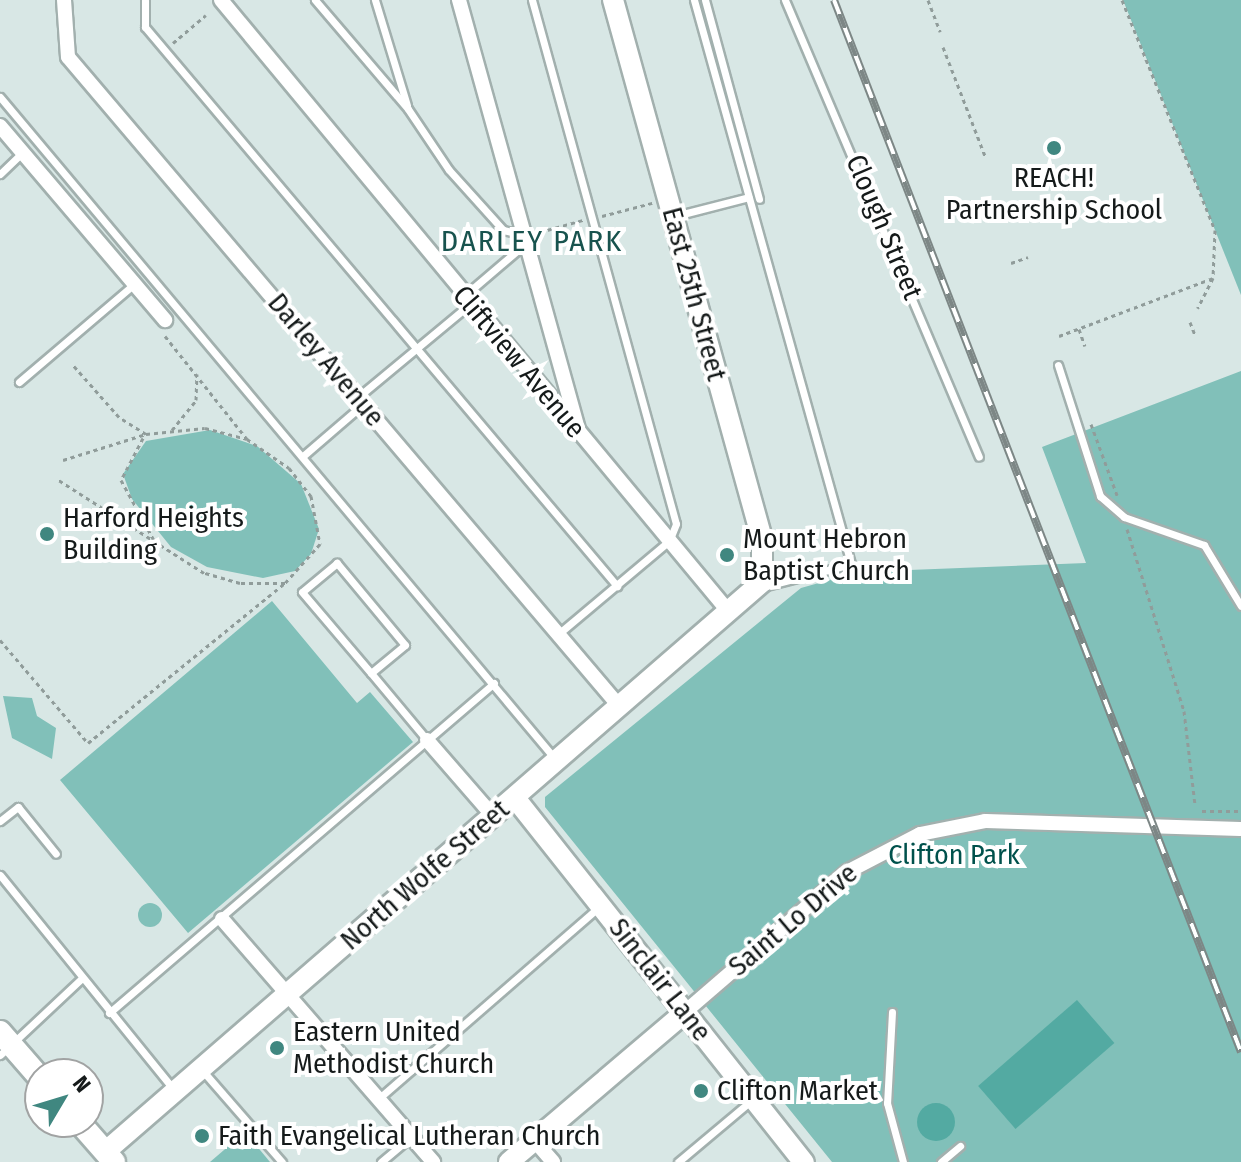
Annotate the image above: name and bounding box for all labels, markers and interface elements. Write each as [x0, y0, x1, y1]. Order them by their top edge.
marker: REACH! Partnership School [1045, 139, 1063, 157]
street label: Clough Street [838, 150, 930, 304]
place label: REACH! Partnership School [946, 161, 1162, 227]
street label: East 25th Street [655, 204, 733, 384]
district label: DARLEY PARK [441, 223, 623, 259]
street label: Cliftview Avenue [446, 279, 592, 445]
street label: Darley Avenue [261, 287, 391, 433]
place label: Harford Heights Building [63, 501, 244, 567]
place label: Mount Hebron Baptist Church [743, 522, 910, 588]
marker: Harford Heights Building [38, 525, 56, 543]
marker: Mount Hebron Baptist Church [718, 546, 736, 564]
street label: North Wolfe Street [334, 793, 516, 957]
park label: Clifton Park [888, 838, 1020, 872]
street label: Saint Lo Drive [722, 857, 864, 983]
street label: Sinclair Lane [602, 912, 718, 1048]
place label: Eastern United Methodist Church [293, 1015, 494, 1081]
marker: Eastern United Methodist Church [268, 1039, 286, 1057]
north arrow [24, 1058, 104, 1138]
text: N [67, 1071, 96, 1098]
place label: Clifton Market [717, 1074, 878, 1108]
marker: Clifton Market [692, 1082, 710, 1100]
place label: Faith Evangelical Lutheran Church [218, 1119, 600, 1153]
marker: Faith Evangelical Lutheran Church [193, 1127, 211, 1145]

